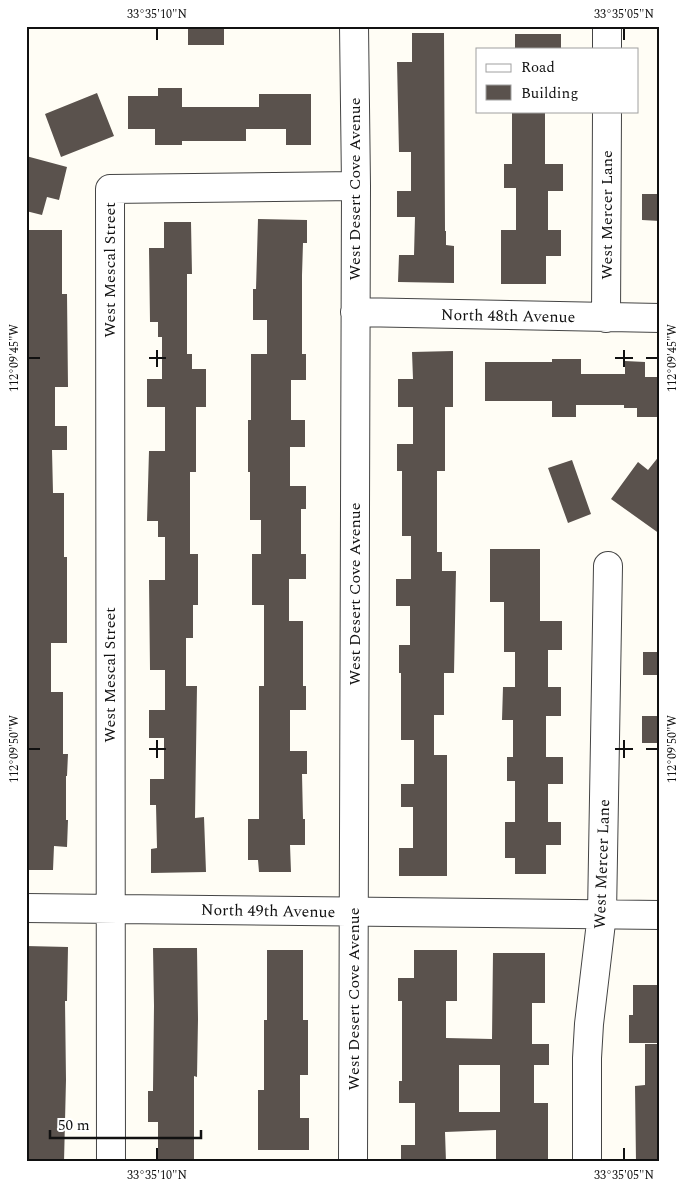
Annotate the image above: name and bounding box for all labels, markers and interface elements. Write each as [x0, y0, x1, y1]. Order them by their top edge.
text: 33°35'10"N [127, 5, 187, 24]
text: 33°35'05"N [594, 5, 654, 24]
legend [476, 48, 638, 112]
text: Road [521, 56, 555, 79]
text: Building [521, 82, 578, 105]
street label: West Desert Cove Avenue [343, 98, 367, 280]
street label: West Mercer Lane [595, 150, 619, 280]
street label: West Mescal Street [98, 202, 122, 338]
street label: North 48th Avenue [441, 303, 575, 329]
text: 112°09'45"W [5, 324, 24, 392]
text: 112°09'45"W [663, 324, 682, 392]
street label: West Desert Cove Avenue [343, 503, 367, 685]
street label: West Mescal Street [98, 607, 122, 743]
text: 112°09'50"W [5, 715, 24, 783]
text: 112°09'50"W [663, 715, 682, 783]
street label: West Mercer Lane [588, 799, 616, 929]
street label: North 49th Avenue [201, 898, 335, 924]
street label: West Desert Cove Avenue [342, 908, 366, 1090]
scale bar [50, 1108, 201, 1140]
text: 50 m [58, 1114, 90, 1137]
text: 33°35'10"N [127, 1166, 187, 1185]
text: 33°35'05"N [594, 1166, 654, 1185]

